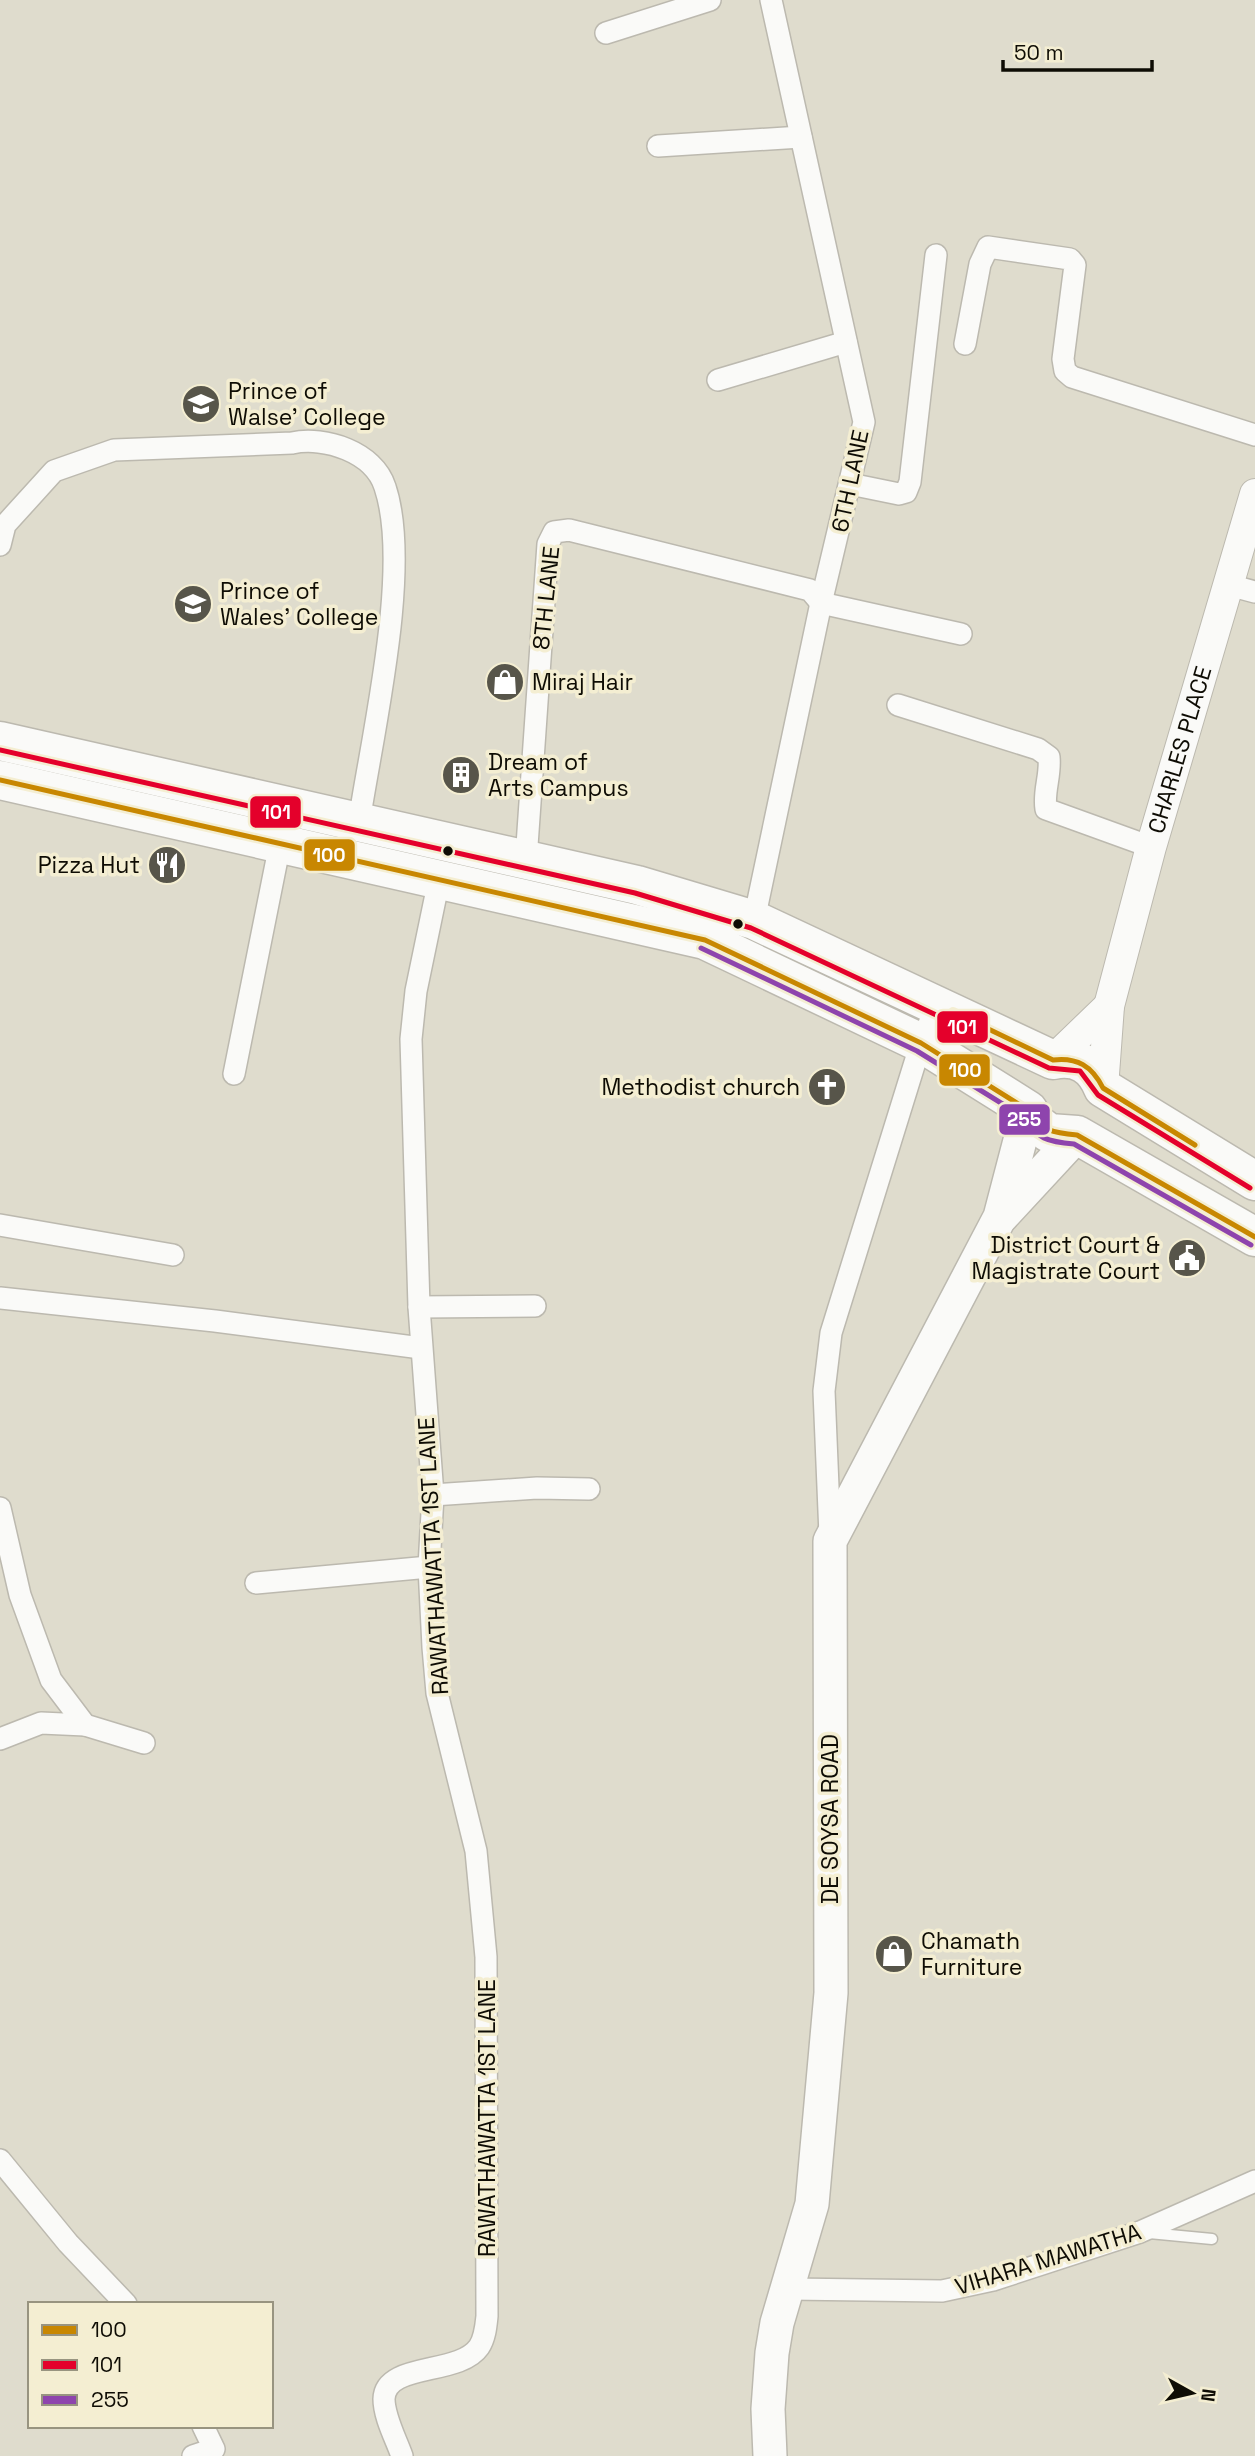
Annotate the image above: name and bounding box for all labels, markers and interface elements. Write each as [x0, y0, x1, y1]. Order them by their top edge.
scale bar [1003, 28, 1152, 72]
text: 50 m [1014, 39, 1064, 66]
place label: Prince of Walse' College [228, 376, 386, 432]
school or university icon: Prince of Walse' College [180, 383, 222, 425]
street label: 6TH LANE [825, 427, 875, 535]
street label: 8TH LANE [526, 545, 566, 651]
place label: Prince of Wales' College [220, 576, 378, 632]
school or university icon: Prince of Wales' College [172, 583, 214, 625]
shop icon: Miraj Hair [484, 661, 526, 703]
street label: CHARLES PLACE [1141, 663, 1218, 837]
place label: Miraj Hair [532, 667, 633, 697]
place label: Dream of Arts Campus [488, 747, 629, 803]
building icon: Dream of Arts Campus [440, 754, 482, 796]
line badge: 101 [249, 795, 302, 829]
text: 101 [261, 800, 291, 825]
line badge: 100 [303, 838, 356, 872]
text: 100 [312, 843, 346, 868]
restaurant icon: Pizza Hut [146, 844, 188, 886]
unlabelled marker [441, 844, 455, 858]
place label: Pizza Hut [38, 850, 140, 880]
unlabelled marker [731, 917, 745, 931]
line badge: 101 [936, 1010, 989, 1044]
text: 101 [947, 1015, 977, 1040]
line badge: 100 [938, 1053, 991, 1087]
text: 100 [948, 1058, 982, 1083]
church icon: Methodist church [806, 1066, 848, 1108]
place label: Methodist church [601, 1072, 800, 1102]
line badge: 255 [998, 1103, 1051, 1136]
text: 255 [1007, 1107, 1041, 1132]
place label: District Court & Magistrate Court [972, 1230, 1160, 1286]
public building icon: District Court & Magistrate Court [1166, 1237, 1208, 1279]
street label: RAWATHAWATTA 1ST LANE [411, 1416, 455, 1696]
street label: DE SOYSA ROAD [815, 1734, 845, 1904]
place label: Chamath Furniture [921, 1926, 1022, 1982]
shop icon: Chamath Furniture [873, 1933, 915, 1975]
street label: RAWATHAWATTA 1ST LANE [472, 1979, 502, 2257]
street label: VIHARA MAWATHA [951, 2216, 1145, 2302]
legend [28, 2302, 273, 2428]
text: 100 [91, 2316, 127, 2343]
text: 101 [91, 2351, 122, 2378]
north arrow [1157, 2358, 1227, 2428]
text: 255 [91, 2386, 129, 2413]
text: N [1195, 2387, 1222, 2403]

